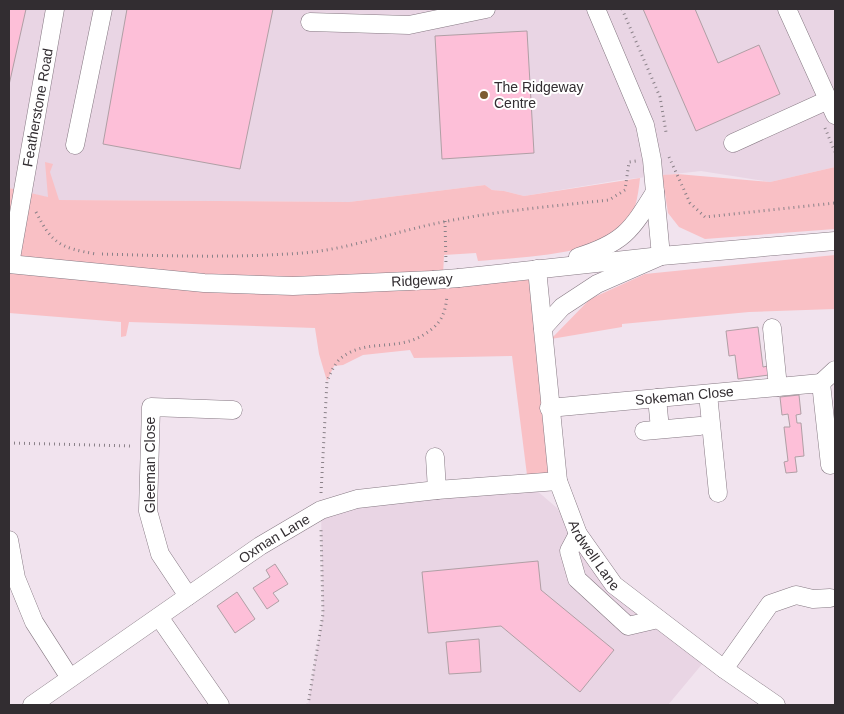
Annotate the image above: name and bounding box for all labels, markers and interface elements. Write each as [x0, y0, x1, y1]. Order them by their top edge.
street label: Featherstone Road [19, 47, 56, 168]
place label: The Ridgeway Centre [494, 79, 584, 111]
marker: The Ridgeway Centre [478, 89, 490, 101]
street label: Ridgeway [391, 270, 453, 290]
street label: Sokeman Close [634, 383, 735, 408]
street label: Gleeman Close [142, 417, 158, 513]
street label: Oxman Lane [236, 510, 313, 566]
street label: Ardwell Lane [565, 518, 623, 594]

